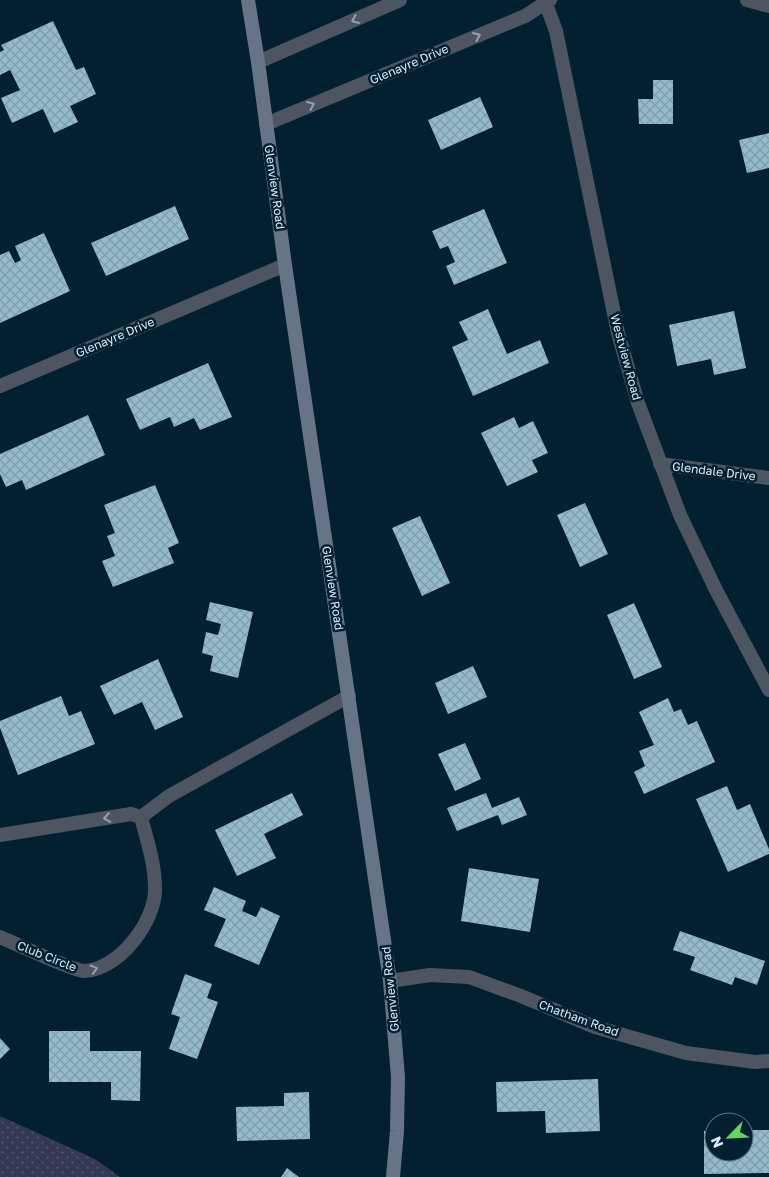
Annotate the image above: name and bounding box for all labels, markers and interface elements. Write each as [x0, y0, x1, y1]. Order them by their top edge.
one-way arrow [351, 13, 360, 24]
one-way arrow [472, 31, 481, 42]
street label: Glenayre Drive [367, 41, 451, 87]
one-way arrow [306, 101, 315, 112]
street label: Glenview Road [262, 144, 288, 230]
street label: Westview Road [607, 312, 645, 402]
street label: Glenayre Drive [73, 314, 157, 360]
street label: Glendale Drive [671, 458, 757, 484]
street label: Glenview Road [319, 545, 347, 631]
one-way arrow [102, 813, 111, 823]
street label: Club Circle [15, 937, 79, 975]
street label: Glenview Road [378, 946, 402, 1032]
one-way arrow [89, 964, 97, 974]
street label: Chatham Road [537, 997, 621, 1039]
north arrow [704, 1112, 754, 1162]
text: N [707, 1134, 727, 1151]

